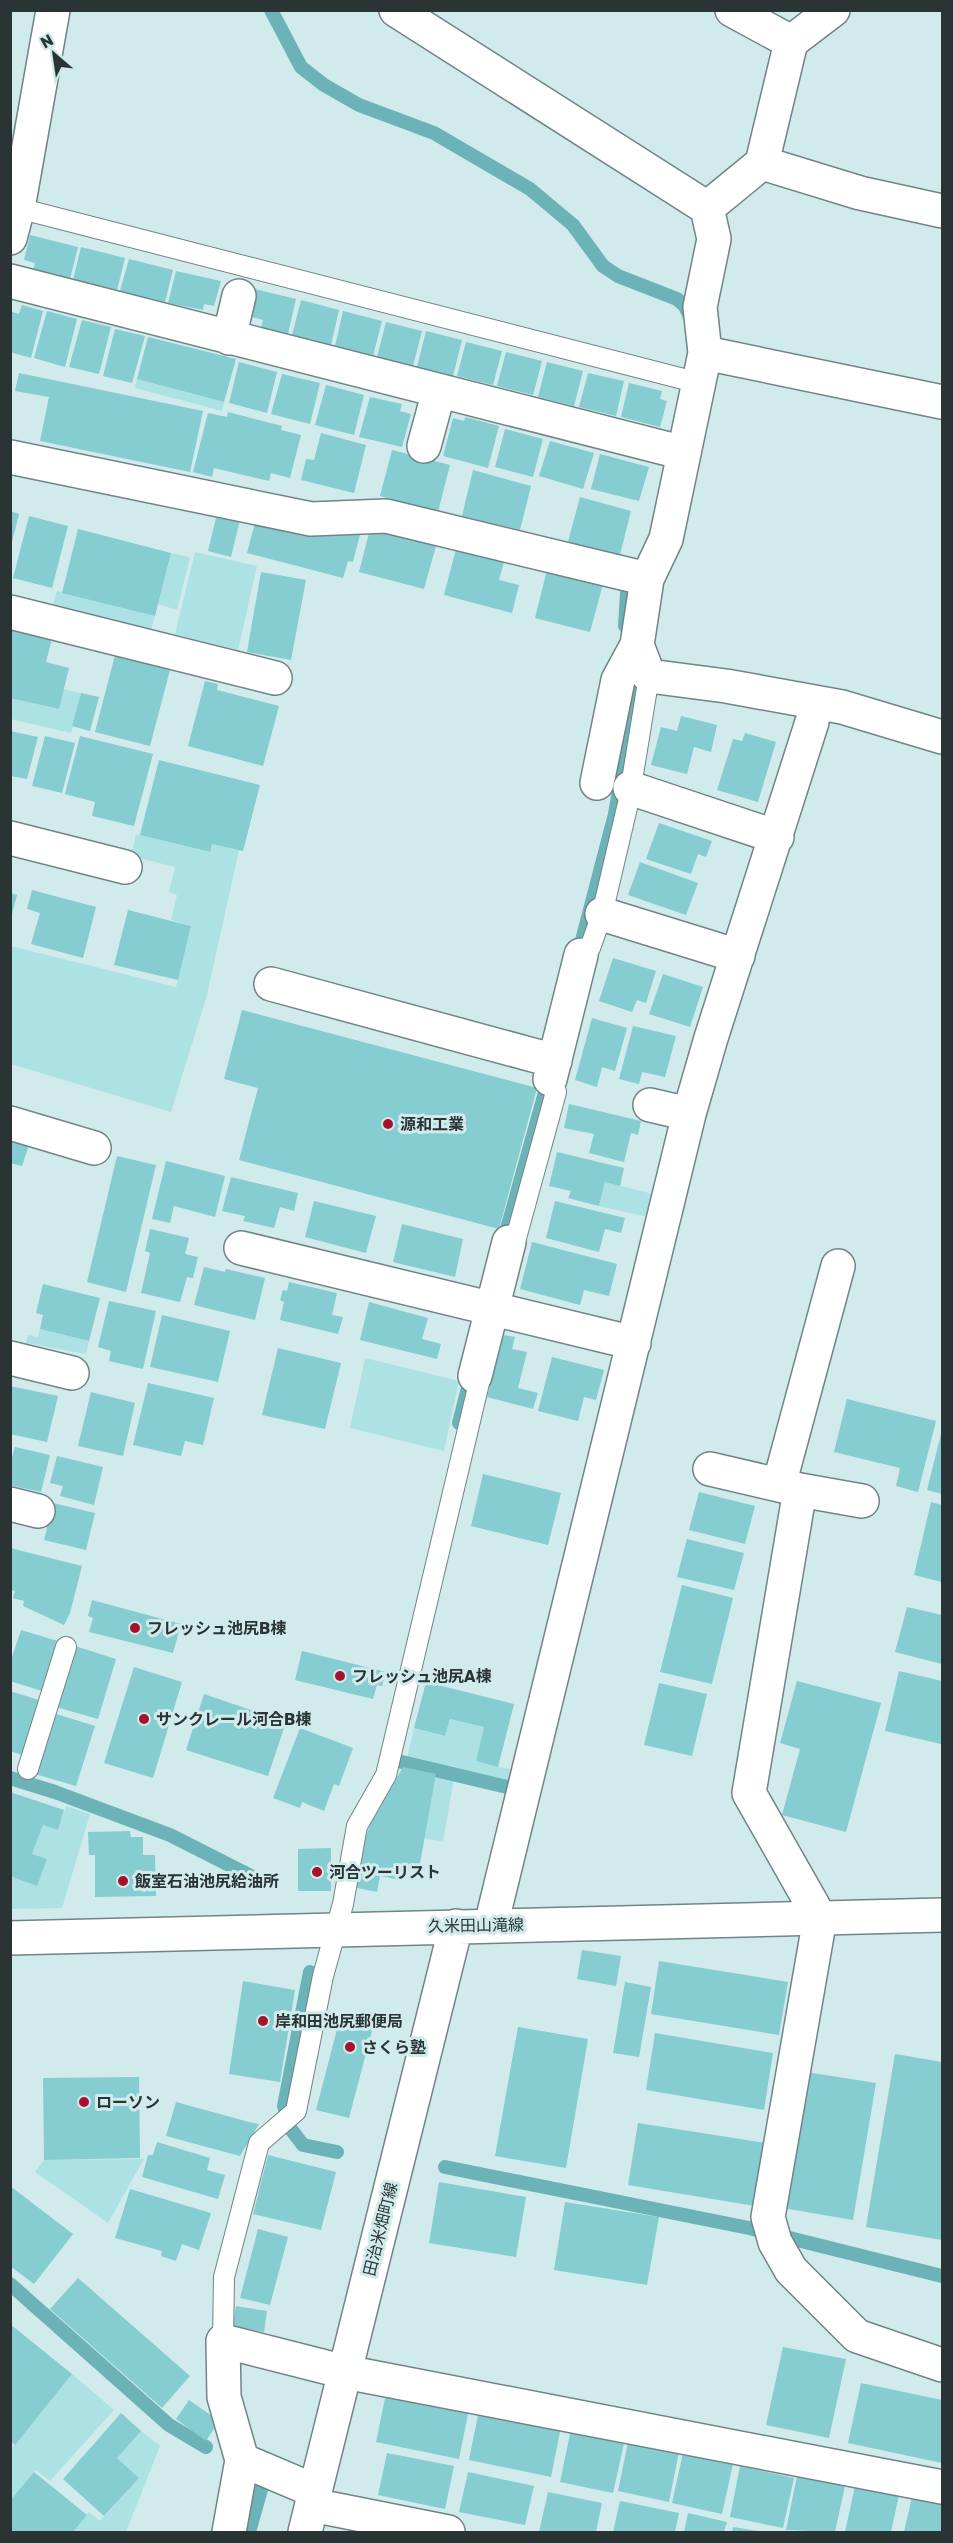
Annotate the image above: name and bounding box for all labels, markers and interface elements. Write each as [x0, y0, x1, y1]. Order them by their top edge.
north arrow [24, 24, 84, 84]
text: N [37, 30, 57, 52]
place label: 源和工業 [400, 1115, 464, 1134]
marker: 源和工業 [381, 1117, 395, 1131]
place label: フレッシュ池尻B棟 [147, 1619, 286, 1638]
marker: フレッシュ池尻B棟 [128, 1621, 142, 1635]
place label: フレッシュ池尻A棟 [352, 1667, 491, 1686]
marker: フレッシュ池尻A棟 [333, 1669, 347, 1683]
place label: サンクレール河合B棟 [156, 1710, 311, 1729]
marker: サンクレール河合B棟 [137, 1712, 151, 1726]
place label: 河合ツーリスト [329, 1863, 441, 1882]
marker: 河合ツーリスト [310, 1865, 324, 1879]
place label: 飯室石油池尻給油所 [134, 1872, 279, 1891]
marker: 飯室石油池尻給油所 [116, 1874, 130, 1888]
street label: 久米田山滝線 [428, 1915, 524, 1936]
place label: 岸和田池尻郵便局 [275, 2012, 403, 2031]
marker: 岸和田池尻郵便局 [256, 2014, 270, 2028]
place label: さくら塾 [362, 2038, 426, 2057]
marker: さくら塾 [343, 2040, 357, 2054]
place label: ローソン [96, 2093, 160, 2112]
marker: ローソン [77, 2095, 91, 2109]
street label: 田治米畑町線 [360, 2180, 401, 2278]

